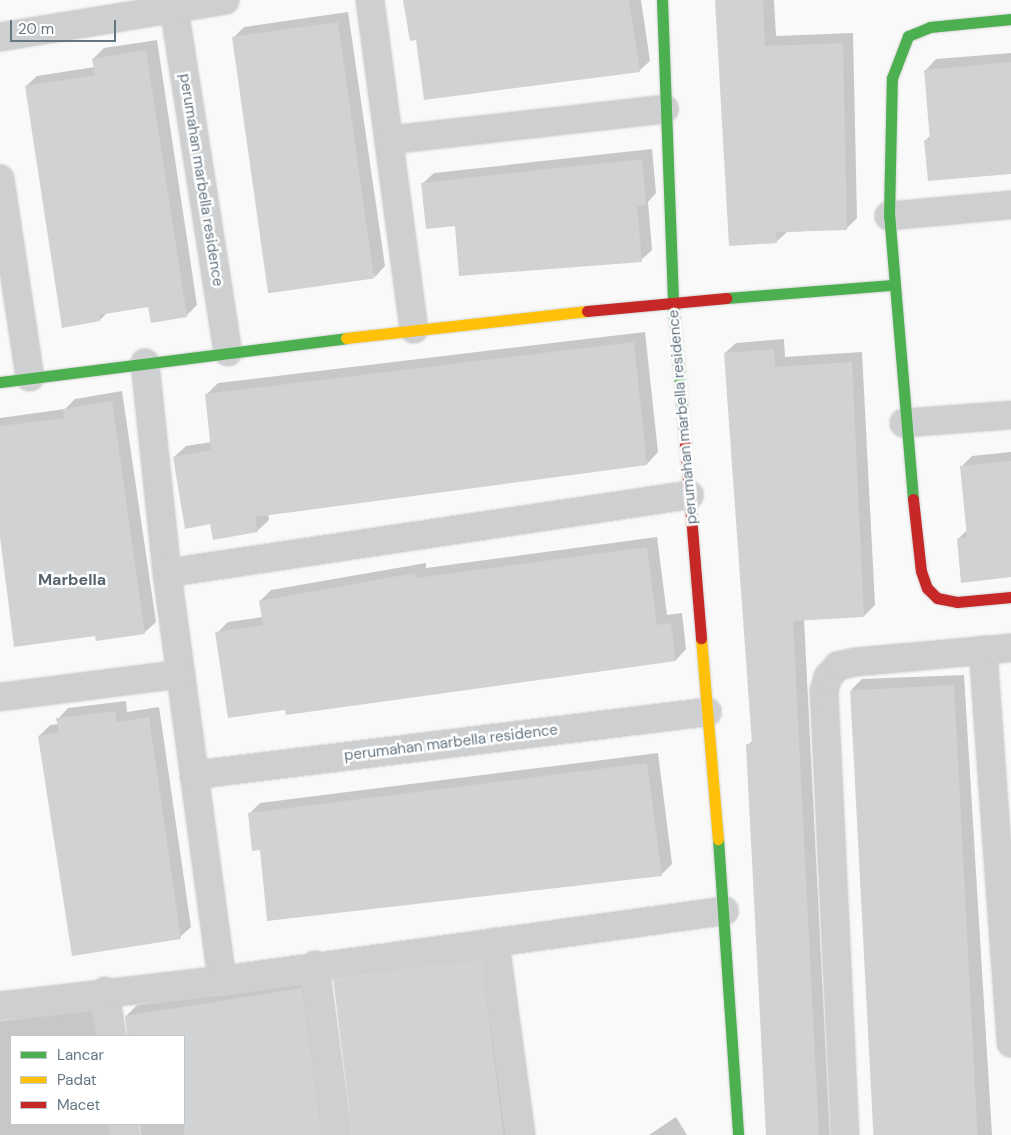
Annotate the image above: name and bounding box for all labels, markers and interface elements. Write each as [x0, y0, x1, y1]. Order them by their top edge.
scale bar [12, 10, 119, 42]
text: 20 m [18, 19, 54, 39]
street label: perumahan marbella residence [175, 72, 227, 288]
street label: perumahan marbella residence [665, 309, 701, 525]
district label: Marbella [38, 570, 106, 590]
street label: perumahan marbella residence [343, 721, 559, 765]
legend [10, 1035, 185, 1125]
text: Lancar [57, 1045, 104, 1065]
text: Padat [57, 1070, 97, 1090]
text: Macet [57, 1095, 101, 1115]

